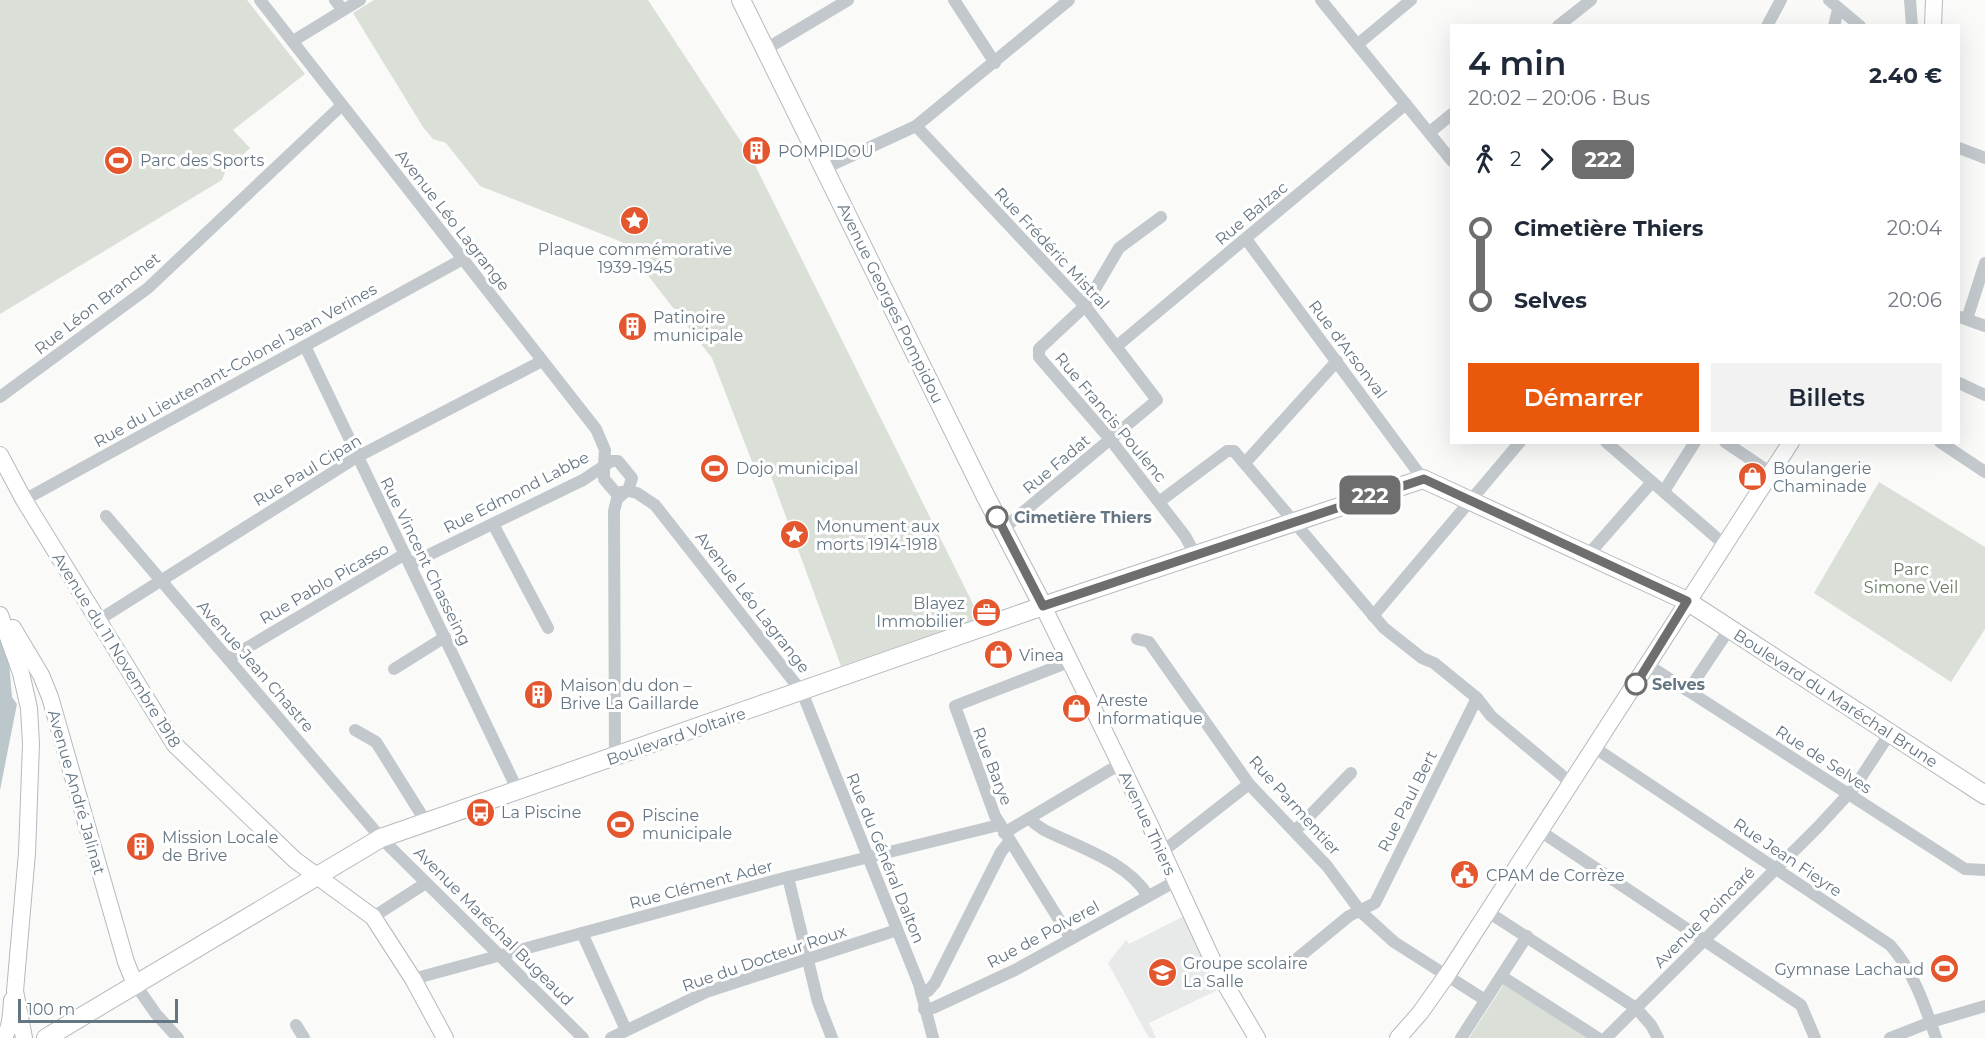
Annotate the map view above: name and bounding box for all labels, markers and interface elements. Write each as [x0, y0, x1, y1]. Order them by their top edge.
text: 4 min [1468, 43, 1566, 83]
text: 2.40 € [1869, 62, 1942, 89]
text: 20:02 – 20:06 · Bus [1468, 86, 1650, 110]
building icon: POMPIDOU [741, 135, 773, 167]
place label: POMPIDOU [778, 142, 874, 161]
icon: walk [1468, 143, 1501, 176]
icon: forward [1530, 143, 1563, 176]
sports icon: Parc des Sports [103, 144, 135, 176]
street label: Avenue Léo Lagrange [391, 146, 514, 295]
text: 2 [1510, 147, 1521, 171]
text: 222 [1584, 147, 1622, 172]
place label: Parc des Sports [140, 151, 264, 170]
street label: Rue Balzac [1211, 178, 1291, 249]
street label: Rue Frédéric Mistral [990, 183, 1113, 313]
street label: Avenue Georges Pompidou [834, 200, 947, 407]
place icon: Plaque commémorative 1939-1945 [619, 205, 651, 237]
text: Cimetière Thiers [1514, 215, 1704, 242]
text: 20:04 [1887, 216, 1942, 240]
place label: Plaque commémorative 1939-1945 [538, 240, 732, 277]
street label: Rue Léon Branchet [31, 248, 164, 358]
street label: Rue du Lieutenant-Colonel Jean Verines [90, 279, 380, 451]
text: Selves [1514, 287, 1587, 314]
text: 20:06 [1888, 288, 1942, 312]
street label: Rue d'Arsonval [1305, 296, 1391, 402]
place label: Patinoire municipale [653, 308, 743, 345]
building icon: Patinoire municipale [616, 310, 648, 342]
street label: Rue Francis Poulenc [1051, 349, 1170, 486]
button: Démarrer [1468, 363, 1699, 432]
button: Billets [1711, 363, 1942, 432]
street label: Rue Fadat [1019, 430, 1094, 498]
street label: Rue Paul Cipan [250, 431, 365, 510]
street label: Rue Edmond Labbe [440, 448, 592, 537]
sports icon: Dojo municipal [699, 452, 731, 484]
place label: Dojo municipal [736, 459, 858, 478]
place label: Boulangerie Chaminade [1773, 459, 1871, 496]
shop icon: Boulangerie Chaminade [1736, 461, 1768, 493]
street label: Rue Vincent Chasseing [376, 474, 475, 649]
line badge: 222 [1336, 476, 1404, 514]
text: 222 [1351, 483, 1389, 508]
marker: Cimetière Thiers [986, 506, 1008, 528]
place label: Cimetière Thiers [1014, 508, 1152, 527]
place label: Monument aux morts 1914-1918 [816, 517, 940, 554]
place icon: Monument aux morts 1914-1918 [779, 519, 811, 551]
street label: Avenue Léo Lagrange [691, 528, 814, 677]
street label: Rue Pablo Picasso [256, 539, 392, 628]
street label: Avenue du 11 Novembre 1918 [49, 549, 185, 751]
park label: Parc Simone Veil [1864, 560, 1958, 597]
place label: Blayez Immobilier [876, 594, 965, 631]
office icon: Blayez Immobilier [970, 596, 1002, 628]
street label: Avenue Jean Chastre [193, 597, 318, 736]
street label: Boulevard du Maréchal Brune [1730, 625, 1941, 772]
shop icon: Vinea [982, 639, 1014, 671]
place label: Vinea [1019, 646, 1064, 665]
marker: Selves [1625, 673, 1647, 695]
place label: Selves [1652, 675, 1706, 694]
place label: Maison du don – Brive La Gaillarde [560, 676, 699, 713]
building icon: Maison du don – Brive La Gaillarde [523, 678, 555, 710]
place label: Areste Informatique [1097, 691, 1203, 728]
shop icon: Areste Informatique [1060, 693, 1092, 725]
street label: Boulevard Voltaire [604, 704, 748, 769]
street label: Avenue André Jalinat [44, 708, 109, 877]
street label: Rue de Selves [1772, 721, 1875, 798]
street label: Rue Barye [969, 724, 1016, 808]
street label: Rue Paul Bert [1374, 747, 1441, 855]
street label: Rue Parmentier [1245, 752, 1344, 859]
street label: Avenue Thiers [1115, 768, 1180, 878]
street label: Rue du Général Dalton [843, 770, 928, 946]
bus stop icon: La Piscine [464, 796, 496, 828]
place label: La Piscine [501, 803, 581, 822]
place label: Piscine municipale [642, 806, 732, 843]
sports icon: Piscine municipale [605, 808, 637, 840]
street label: Rue Jean Fieyre [1730, 814, 1846, 901]
place label: Mission Locale de Brive [162, 828, 278, 865]
building icon: Mission Locale de Brive [125, 830, 157, 862]
street label: Avenue Maréchal Bugeaud [410, 843, 577, 1010]
street label: Rue Clément Ader [627, 856, 775, 913]
public building icon: CPAM de Corrèze [1449, 859, 1481, 891]
street label: Avenue Poincaré [1650, 863, 1759, 972]
place label: CPAM de Corrèze [1486, 866, 1625, 885]
street label: Rue de Polverel [984, 897, 1103, 972]
street label: Rue du Docteur Roux [680, 921, 849, 996]
sports icon: Gymnase Lachaud [1929, 953, 1961, 985]
place label: Groupe scolaire La Salle [1183, 954, 1308, 991]
school or university icon: Groupe scolaire La Salle [1146, 956, 1178, 988]
place label: Gymnase Lachaud [1774, 960, 1924, 979]
scale bar [18, 996, 178, 1024]
text: 100 m [27, 1000, 75, 1019]

